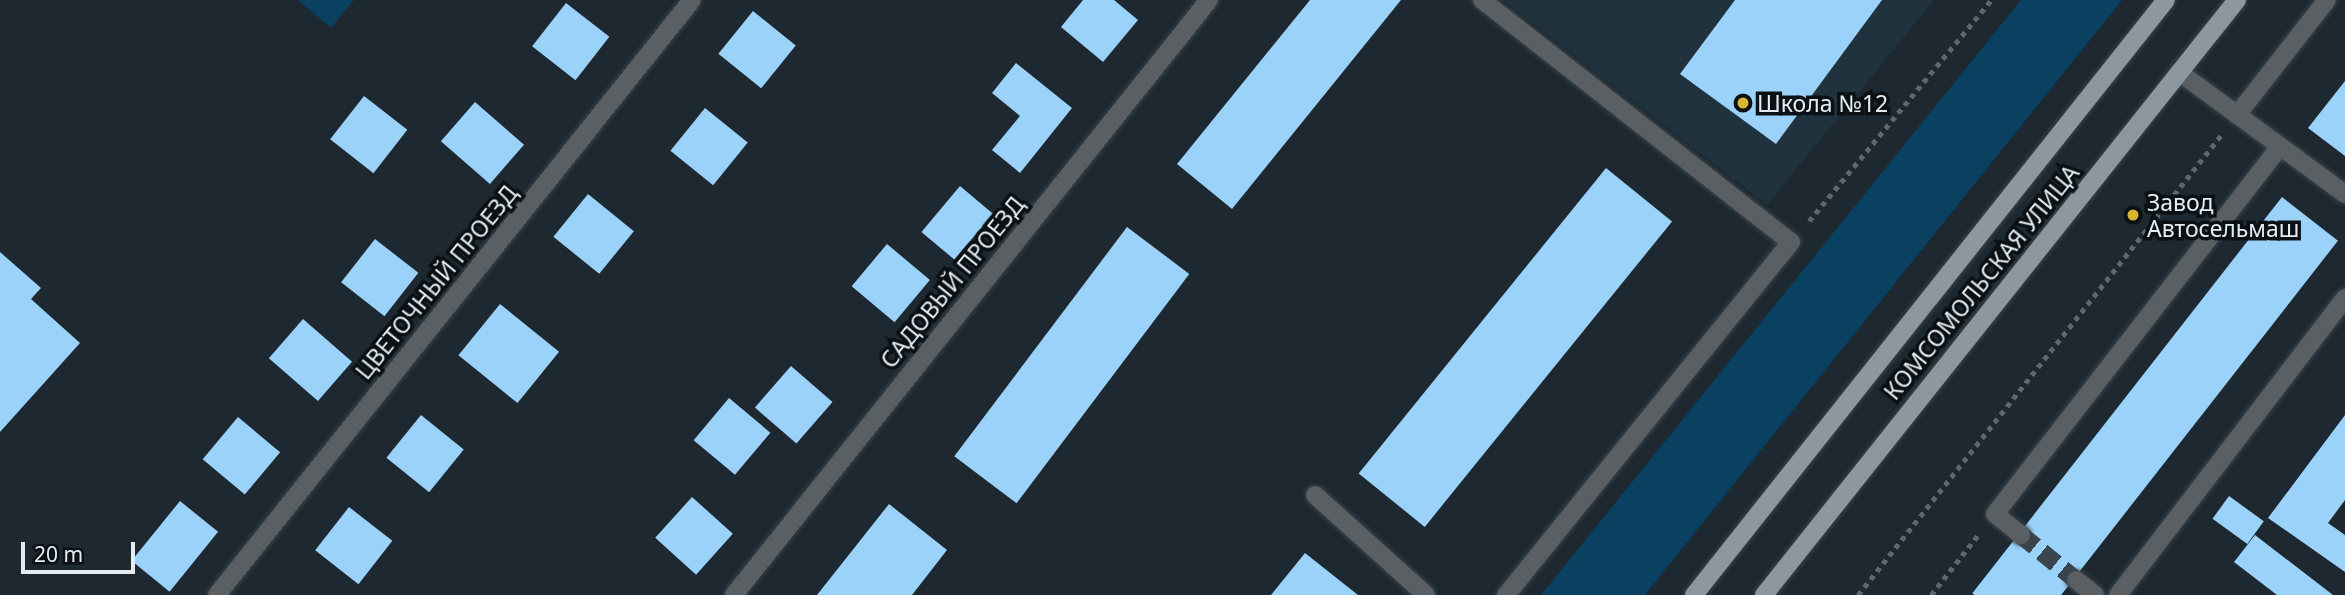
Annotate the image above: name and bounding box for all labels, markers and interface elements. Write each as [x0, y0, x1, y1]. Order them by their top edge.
place label: Школа №12 [1757, 89, 1888, 117]
marker: Школа №12 [1735, 95, 1751, 111]
street label: КОМСОМОЛЬСКАЯ УЛИЦА [1878, 159, 2084, 405]
street label: ЦВЕТОЧНЫЙ ПРОЕЗД [349, 180, 523, 384]
place label: Завод Автосельмаш [2147, 188, 2299, 242]
street label: САДОВЫЙ ПРОЕЗД [874, 191, 1030, 373]
marker: Завод Автосельмаш [2125, 207, 2141, 223]
scale bar [24, 528, 138, 572]
text: 20 m [34, 540, 83, 568]

